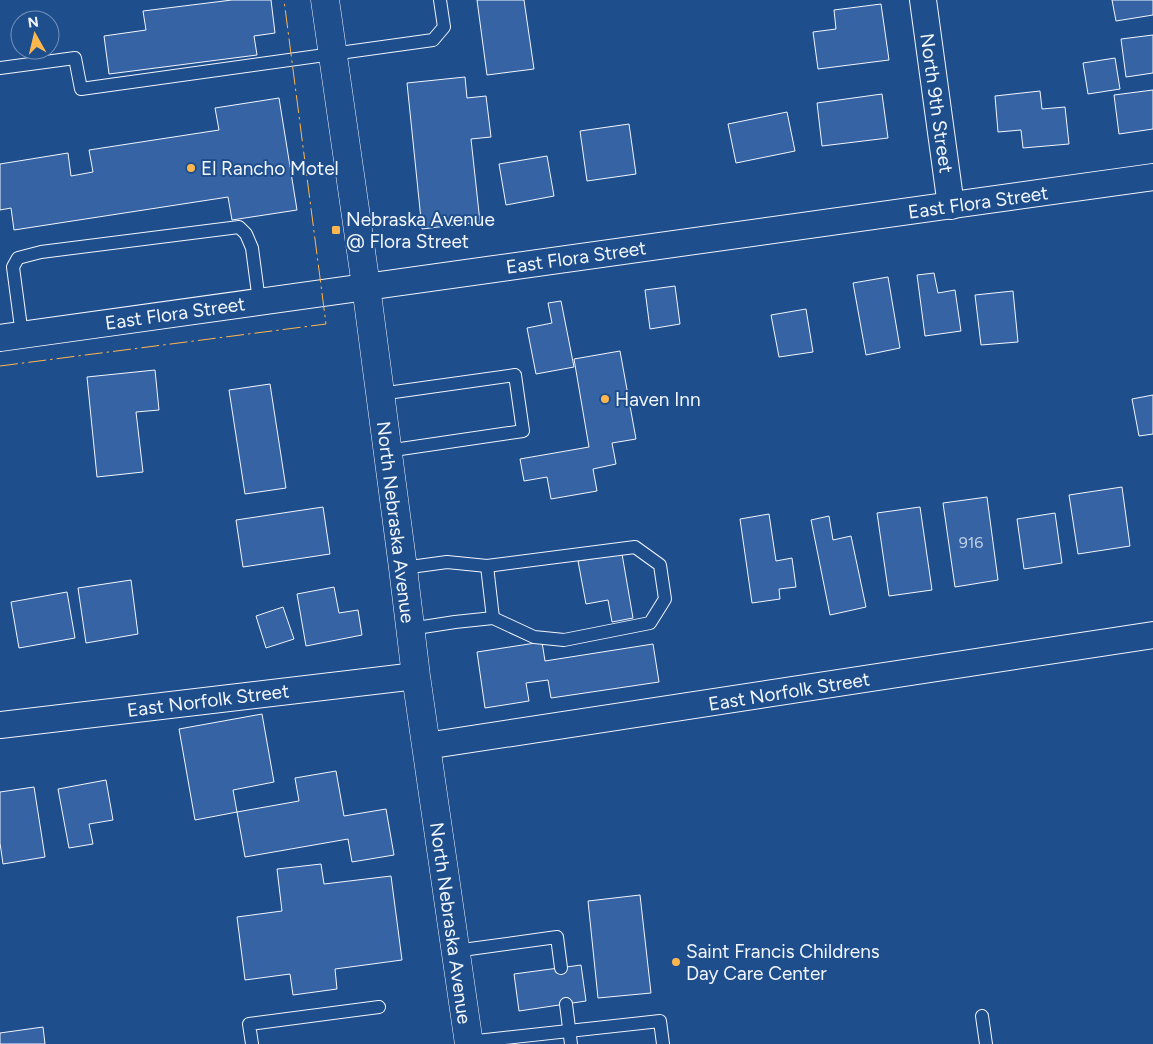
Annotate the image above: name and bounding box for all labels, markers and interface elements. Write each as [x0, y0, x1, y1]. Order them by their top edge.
north arrow [10, 10, 60, 60]
text: N [27, 13, 40, 32]
street label: North 9th Street [915, 32, 958, 175]
place label: El Rancho Motel [201, 157, 339, 180]
marker: El Rancho Motel [185, 162, 197, 174]
street label: East Flora Street [907, 181, 1050, 224]
place label: Nebraska Avenue @ Flora Street [346, 208, 495, 253]
marker: Nebraska Avenue @ Flora Street [330, 224, 342, 236]
street label: East Flora Street [505, 236, 648, 279]
street label: East Flora Street [104, 292, 247, 335]
place label: Haven Inn [615, 388, 701, 411]
marker: Haven Inn [599, 393, 611, 405]
street label: North Nebraska Avenue [372, 420, 419, 624]
house number: 916 [959, 533, 983, 552]
street label: East Norfolk Street [707, 667, 871, 716]
street label: East Norfolk Street [126, 679, 290, 722]
street label: North Nebraska Avenue [425, 821, 476, 1025]
place label: Saint Francis Childrens Day Care Center [686, 940, 880, 985]
marker: Saint Francis Childrens Day Care Center [670, 956, 682, 968]

